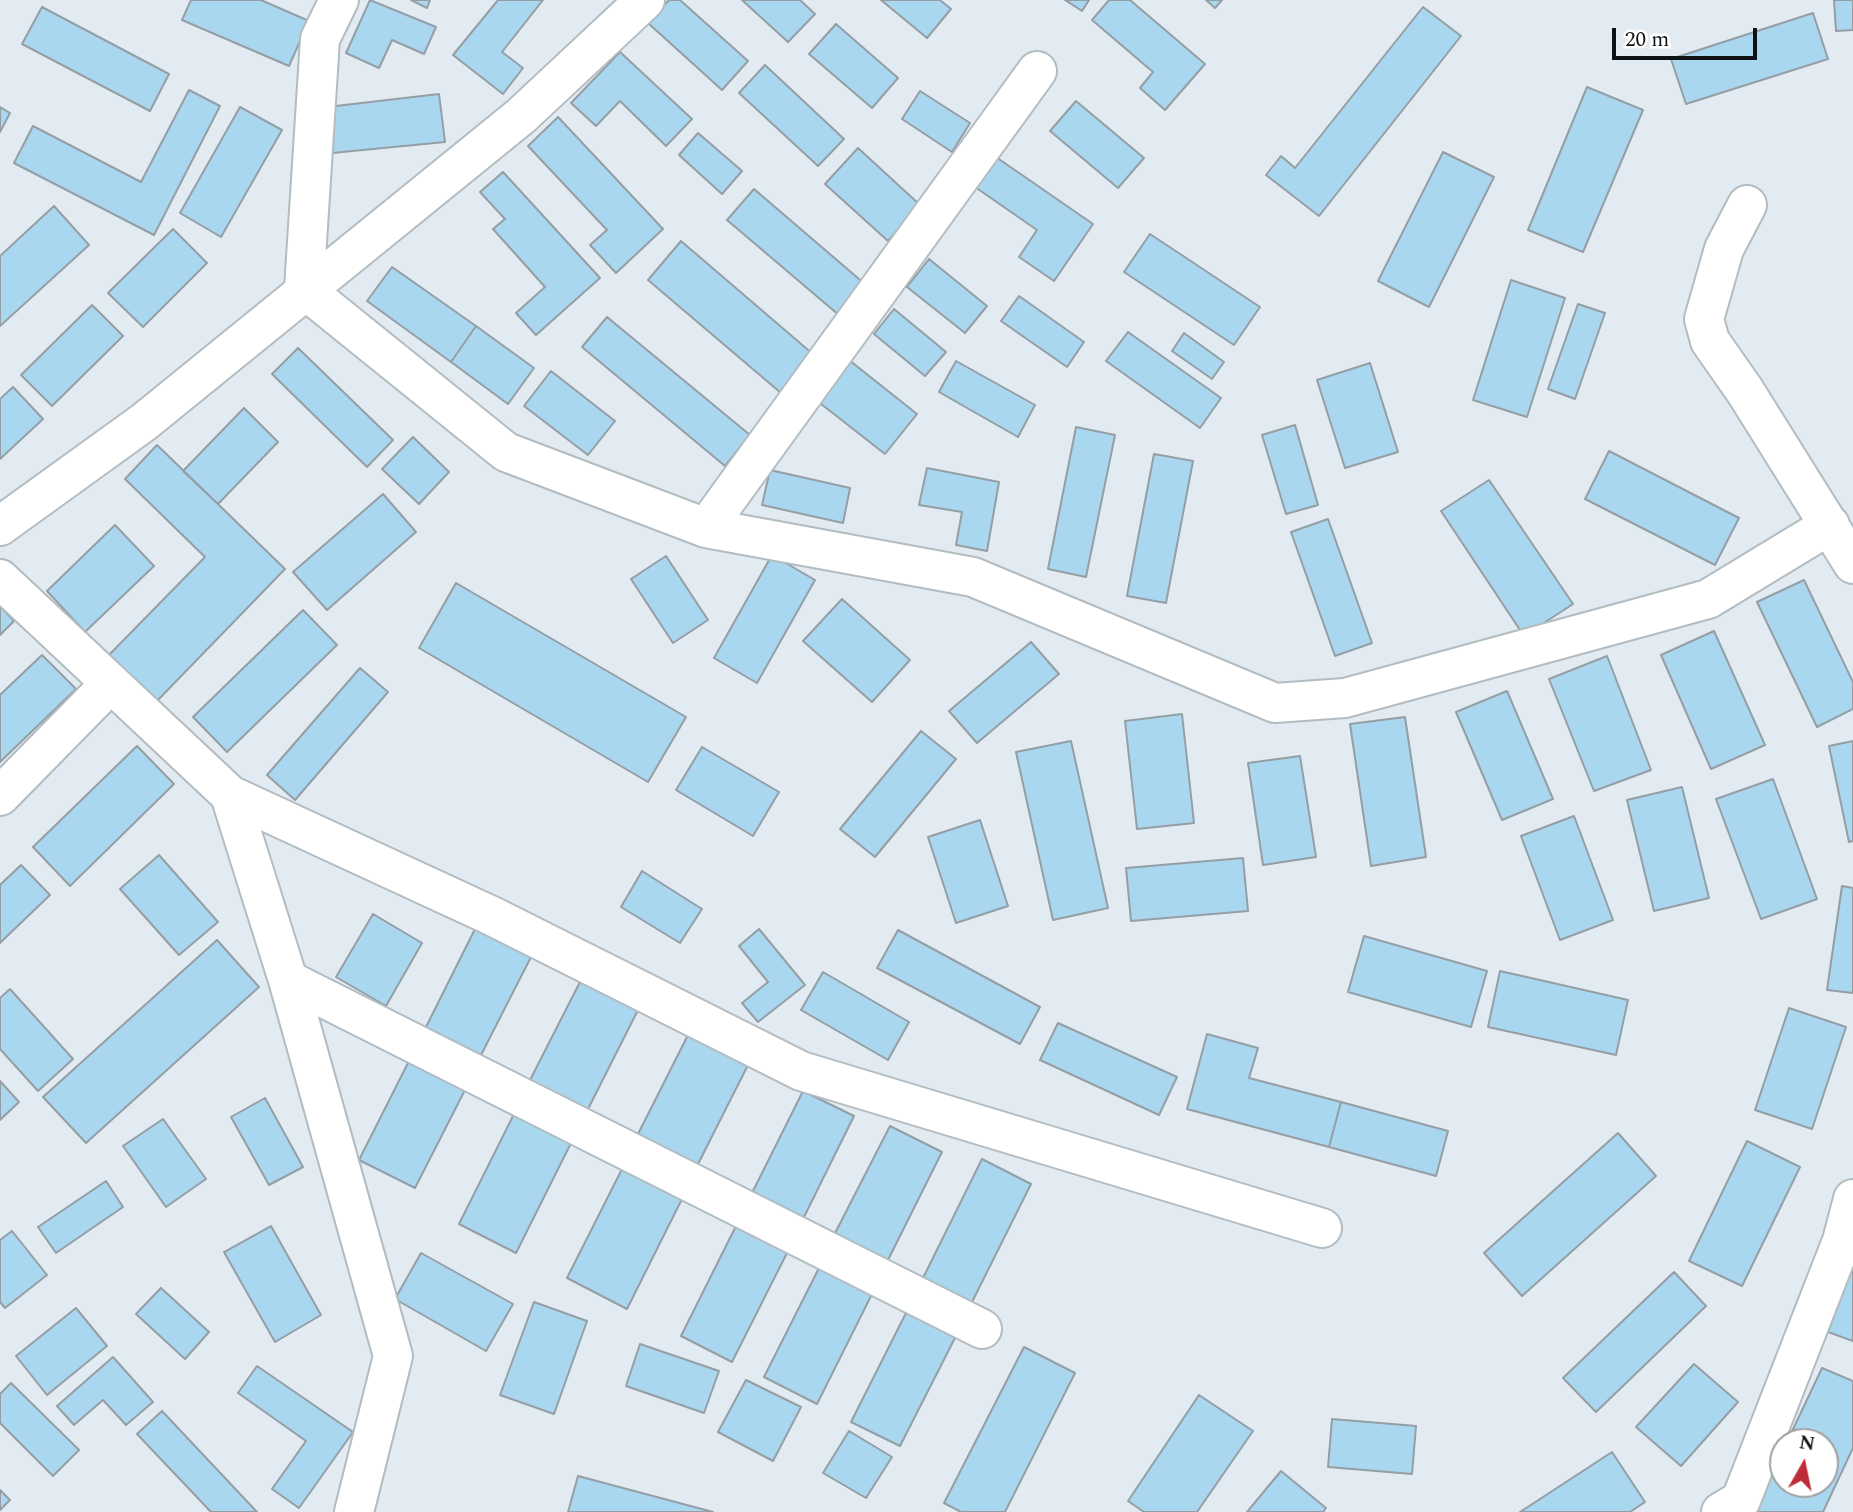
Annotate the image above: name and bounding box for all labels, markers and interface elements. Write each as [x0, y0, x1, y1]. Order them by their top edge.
scale bar [1615, 14, 1760, 58]
text: 20 m [1625, 24, 1669, 56]
north arrow [1769, 1428, 1839, 1498]
text: N [1797, 1428, 1817, 1459]

